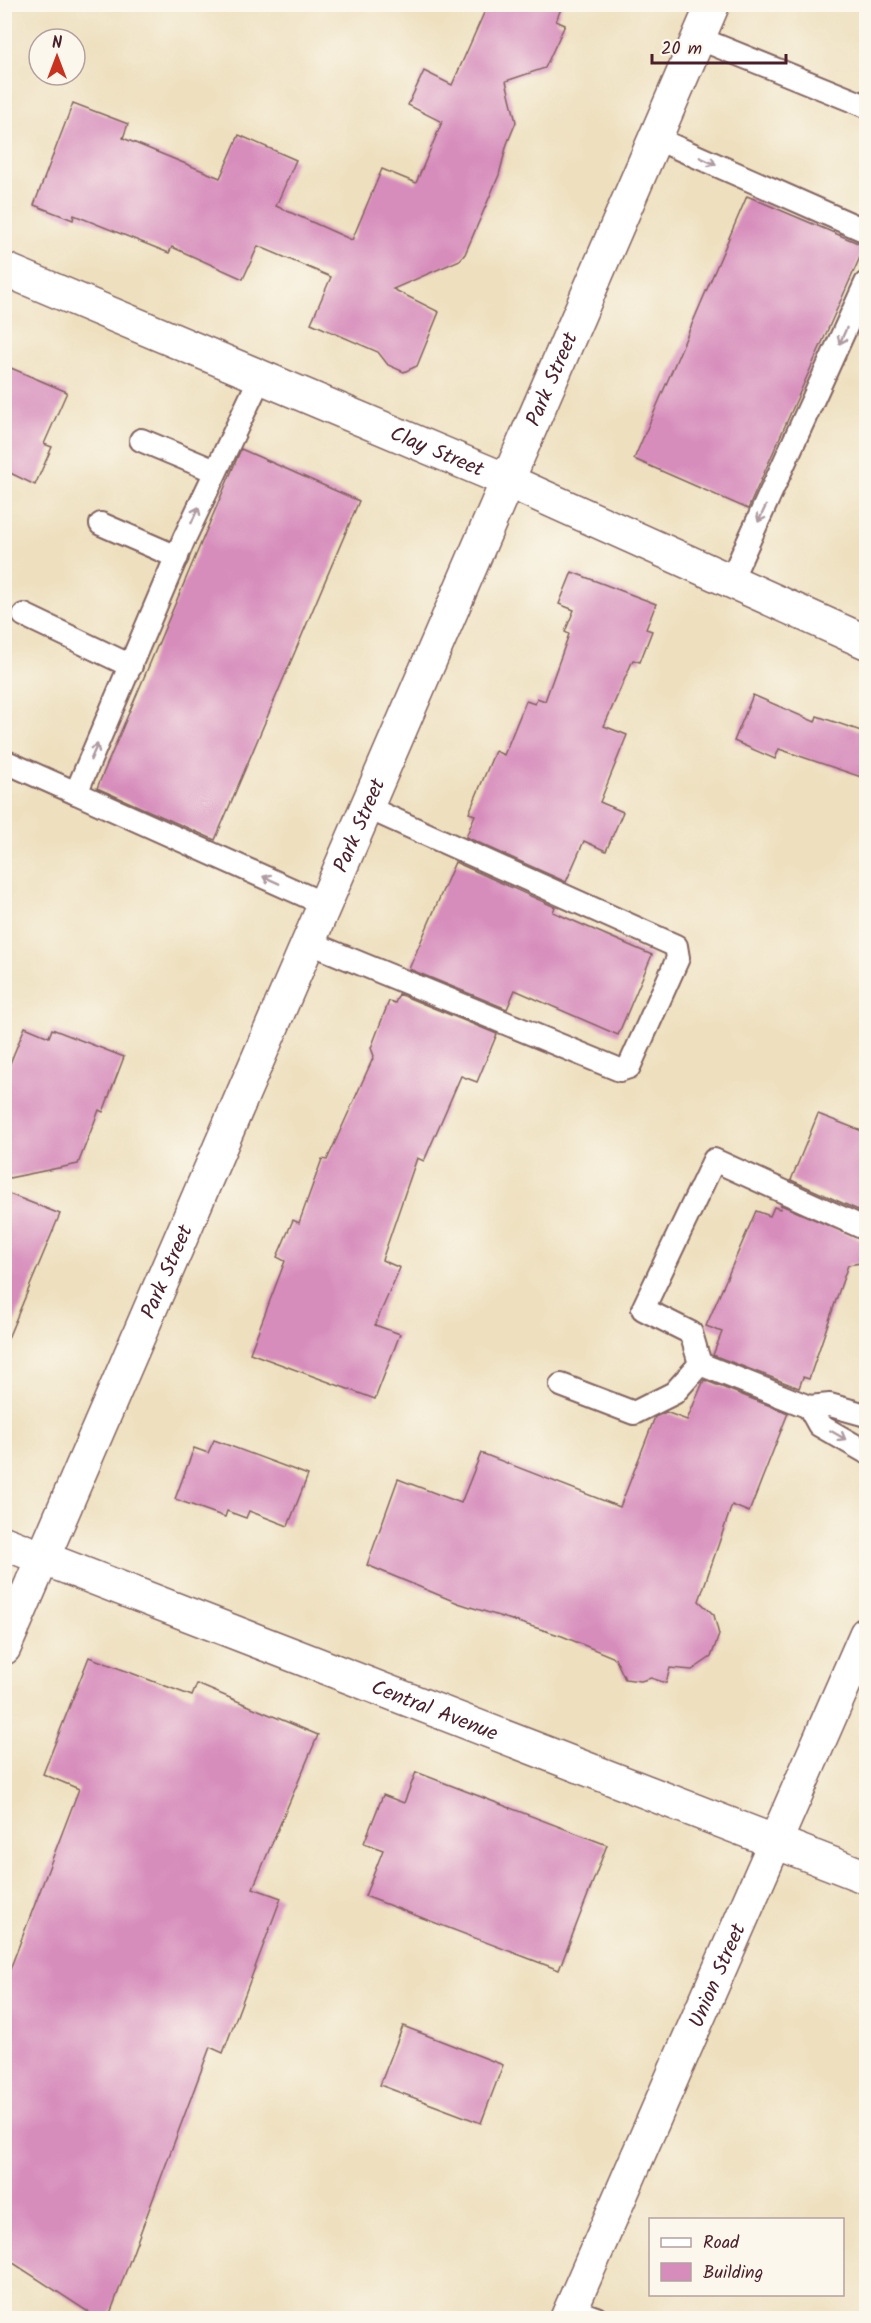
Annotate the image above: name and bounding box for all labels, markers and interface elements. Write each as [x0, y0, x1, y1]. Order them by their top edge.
north arrow [27, 27, 87, 87]
scale bar [652, 27, 786, 65]
text: N [52, 31, 62, 56]
text: 20 m [661, 35, 702, 64]
one-way arrow [699, 156, 717, 168]
street label: Park Street [518, 326, 588, 432]
one-way arrow [836, 327, 848, 345]
street label: Clay Street [385, 418, 490, 487]
one-way arrow [756, 504, 768, 522]
one-way arrow [190, 506, 201, 524]
one-way arrow [89, 743, 100, 762]
street label: Park Street [325, 773, 395, 878]
one-way arrow [262, 874, 280, 885]
street label: Park Street [133, 1219, 203, 1324]
one-way arrow [829, 1430, 846, 1442]
street label: Central Avenue [366, 1672, 503, 1751]
street label: Union Street [681, 1918, 756, 2033]
legend [649, 2218, 844, 2296]
text: Road [703, 2229, 740, 2258]
text: Building [703, 2259, 763, 2288]

